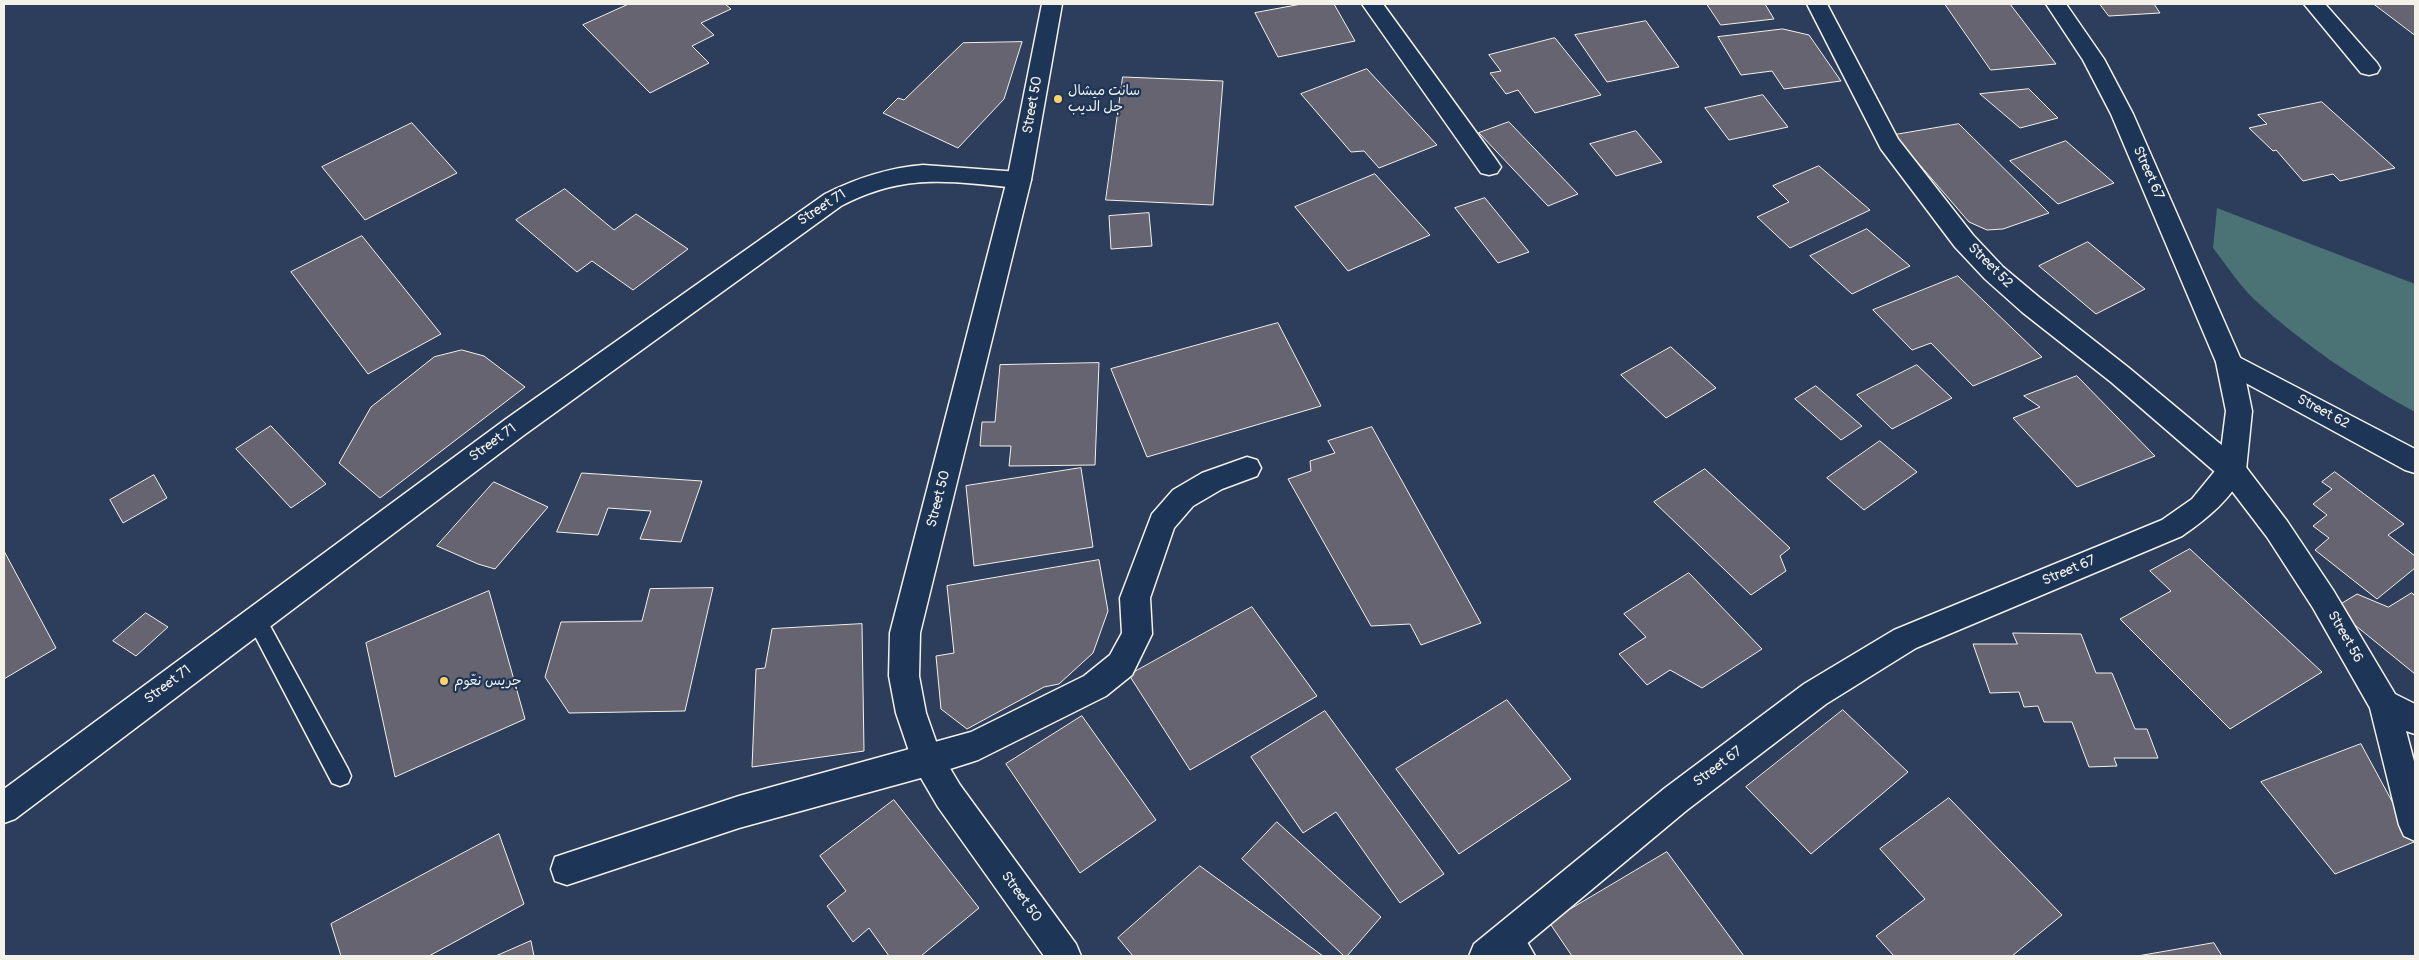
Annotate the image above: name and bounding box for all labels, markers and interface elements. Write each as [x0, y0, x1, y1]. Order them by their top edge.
street label: Street 50 [1020, 75, 1046, 135]
place label: سانت ميشال جل الديب [1068, 83, 1140, 115]
marker: سانت ميشال جل الديب [1052, 93, 1064, 105]
street label: Street 67 [2129, 144, 2167, 202]
street label: Street 71 [795, 186, 849, 230]
street label: Street 52 [1964, 240, 2016, 292]
street label: Street 62 [2294, 391, 2352, 433]
street label: Street 71 [466, 420, 520, 466]
street label: Street 50 [924, 469, 954, 529]
street label: Street 67 [2040, 552, 2098, 590]
street label: Street 56 [2324, 608, 2366, 666]
street label: Street 71 [141, 662, 195, 708]
place label: جريس نعّوم [454, 673, 522, 689]
marker: جريس نعّوم [438, 675, 450, 687]
street label: Street 67 [1690, 743, 1746, 791]
street label: Street 50 [997, 869, 1045, 925]

